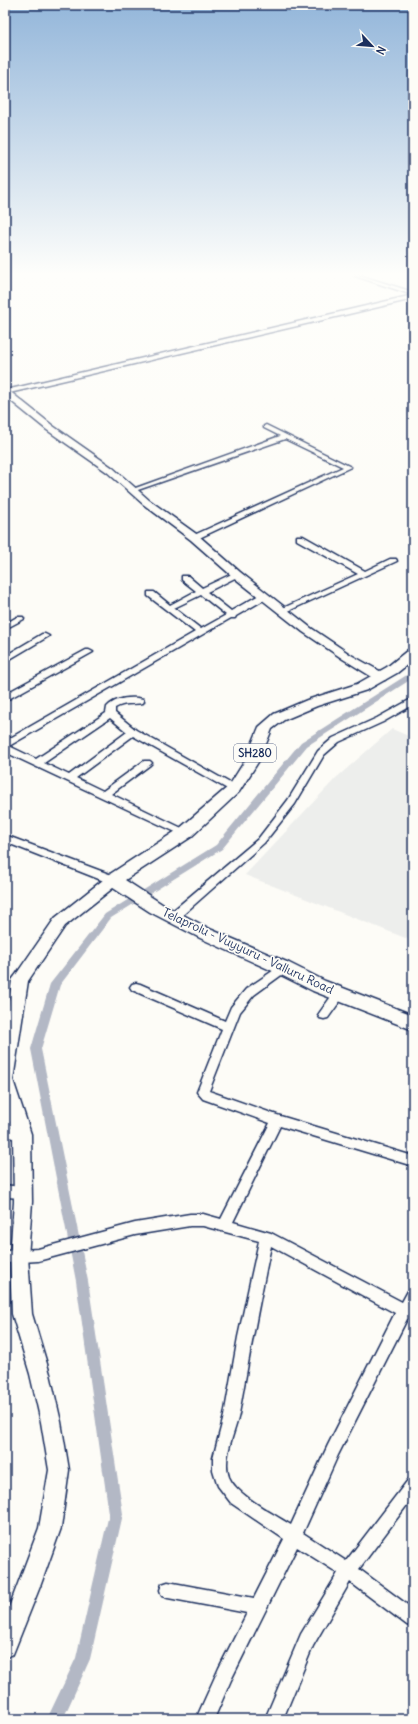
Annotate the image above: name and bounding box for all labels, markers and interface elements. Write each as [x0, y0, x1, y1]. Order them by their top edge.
north arrow [352, 26, 392, 66]
text: N [373, 44, 389, 57]
road number: SH280 [234, 744, 276, 762]
street label: Telaprolu - Vuyyuru - Valluru Road [160, 904, 336, 997]

